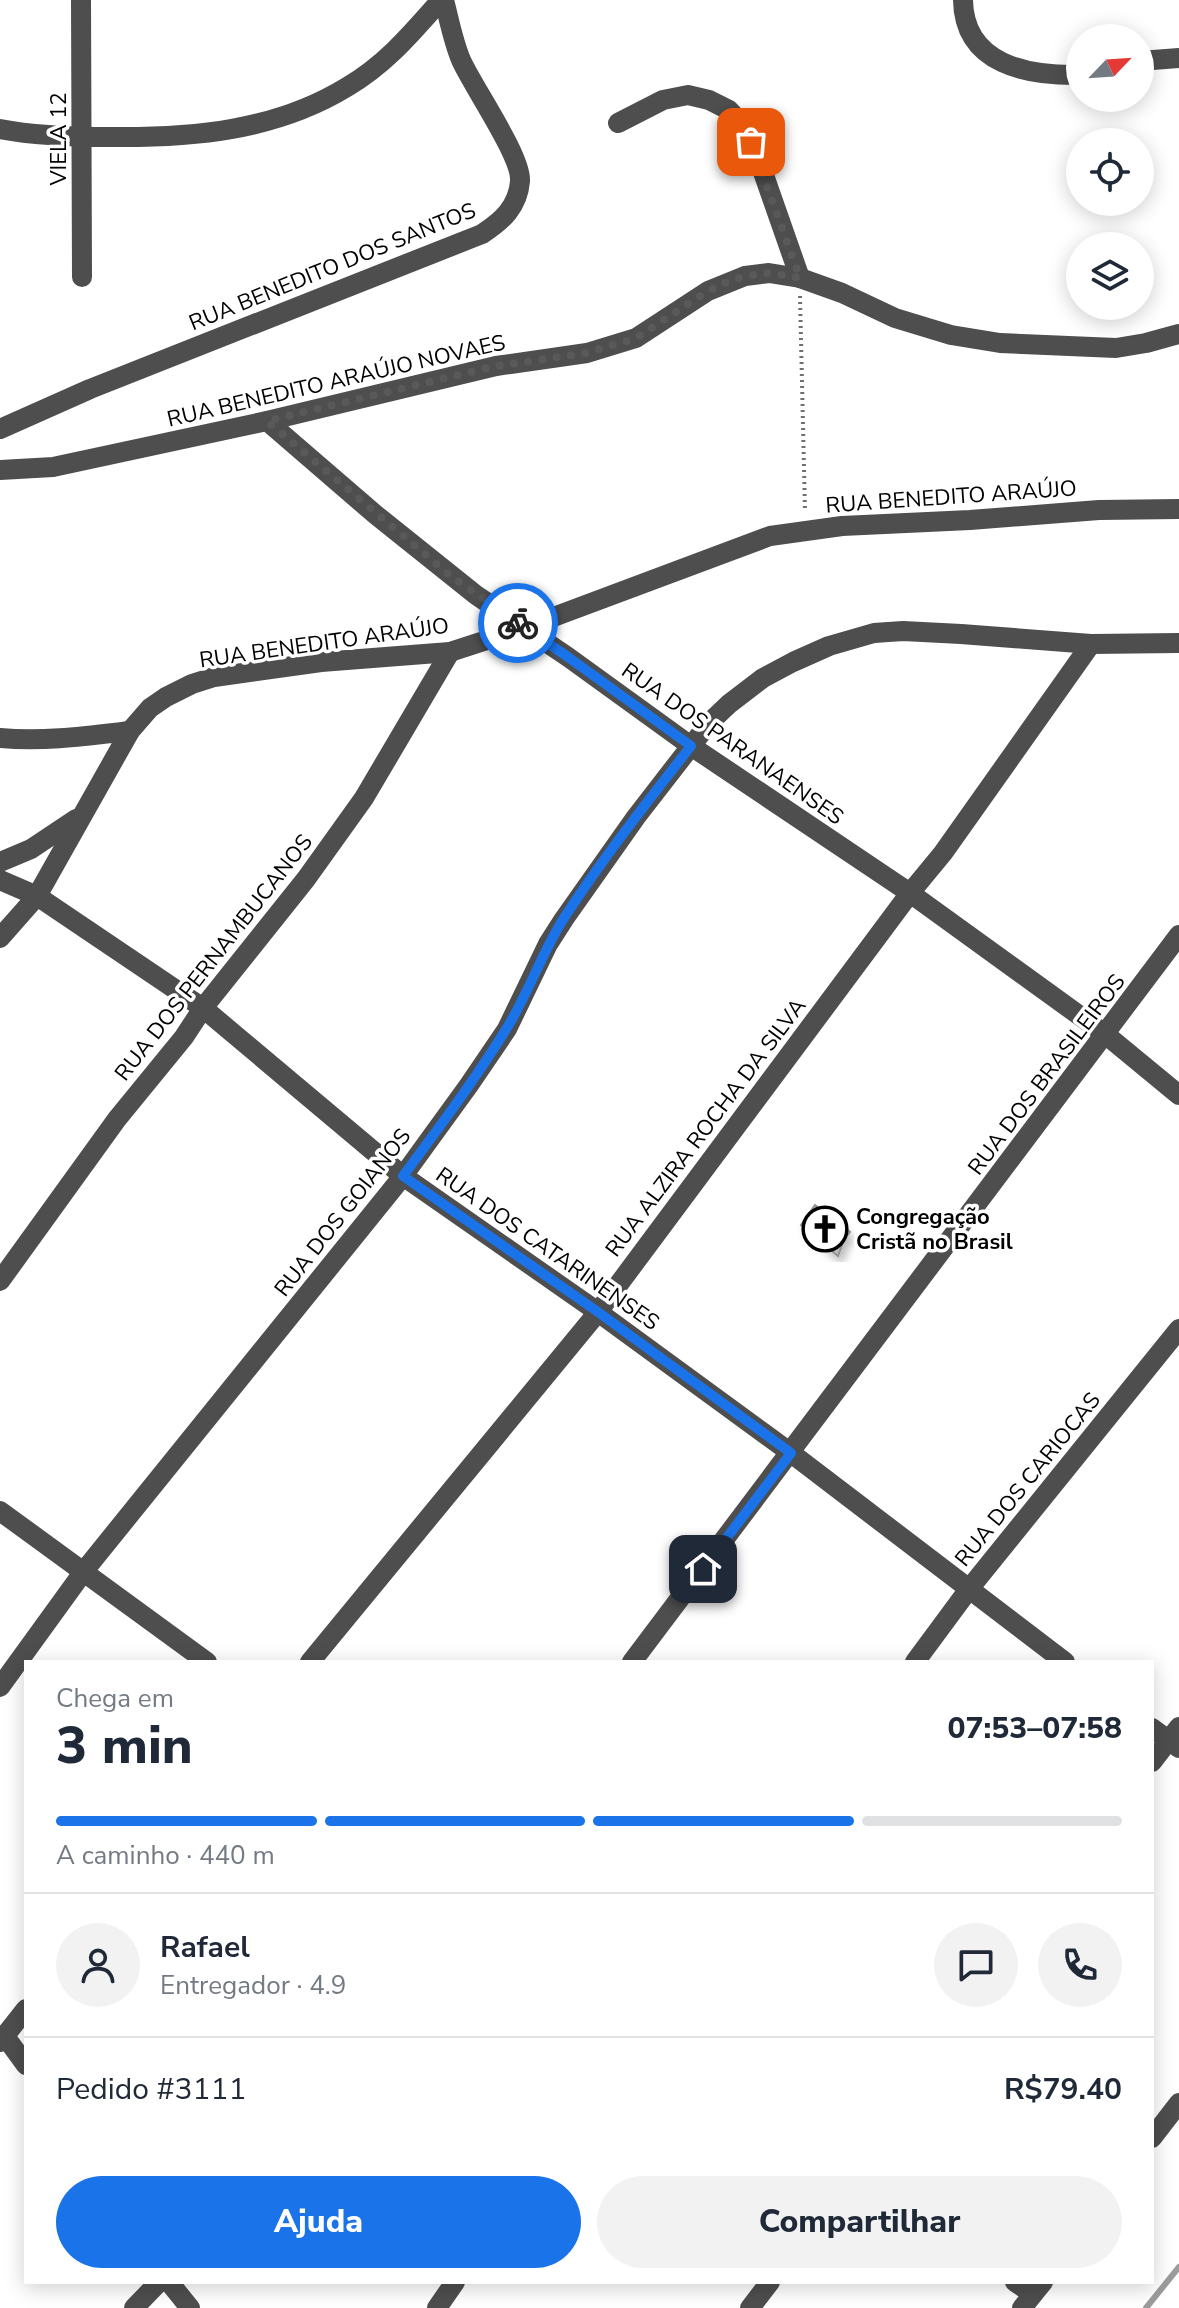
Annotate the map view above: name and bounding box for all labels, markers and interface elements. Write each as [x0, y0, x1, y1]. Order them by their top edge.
north arrow [1066, 24, 1154, 112]
map controls [1066, 24, 1154, 320]
street label: VIELA 12 [44, 92, 74, 187]
pin [717, 108, 785, 176]
icon: bag [729, 120, 773, 164]
button: locate [1066, 128, 1154, 216]
street label: RUA BENEDITO DOS SANTOS [185, 196, 480, 338]
button: layers [1066, 232, 1154, 320]
street label: RUA BENEDITO ARAÚJO NOVAES [164, 327, 508, 435]
street label: RUA BENEDITO ARAÚJO [824, 473, 1078, 521]
courier [478, 583, 558, 663]
icon: bike [496, 601, 540, 645]
street label: RUA BENEDITO ARAÚJO [197, 611, 451, 675]
street label: RUA DOS PARANAENSES [615, 656, 849, 832]
street label: RUA DOS PERNAMBUCANOS [108, 828, 320, 1087]
street label: RUA DOS BRASILEIROS [961, 968, 1132, 1181]
street label: RUA ALZIRA ROCHA DA SILVA [599, 992, 813, 1263]
street label: RUA DOS GOIANOS [268, 1122, 418, 1303]
street label: RUA DOS CATARINENSES [430, 1160, 665, 1338]
place label: Congregação Cristã no Brasil [856, 1202, 1013, 1257]
church icon: Congregação Cristã no Brasil [801, 1205, 849, 1253]
street label: RUA DOS CARIOCAS [948, 1386, 1107, 1573]
pin [669, 1535, 737, 1603]
icon: home [681, 1547, 725, 1591]
text: Chega em [56, 1681, 174, 1716]
text: 07:53–07:58 [947, 1708, 1122, 1749]
text: 3 min [56, 1710, 193, 1781]
text: A caminho · 440 m [56, 1838, 275, 1873]
button: person [56, 1923, 140, 2007]
button: chat [934, 1923, 1018, 2007]
button: phone [1038, 1923, 1122, 2007]
text: Rafael [160, 1927, 250, 1968]
text: Entregador · 4.9 [160, 1968, 346, 2003]
text: Pedido #3111 [56, 2069, 247, 2110]
text: R$79.40 [1004, 2069, 1122, 2110]
button: Ajuda [56, 2176, 581, 2268]
button: Compartilhar [597, 2176, 1122, 2268]

